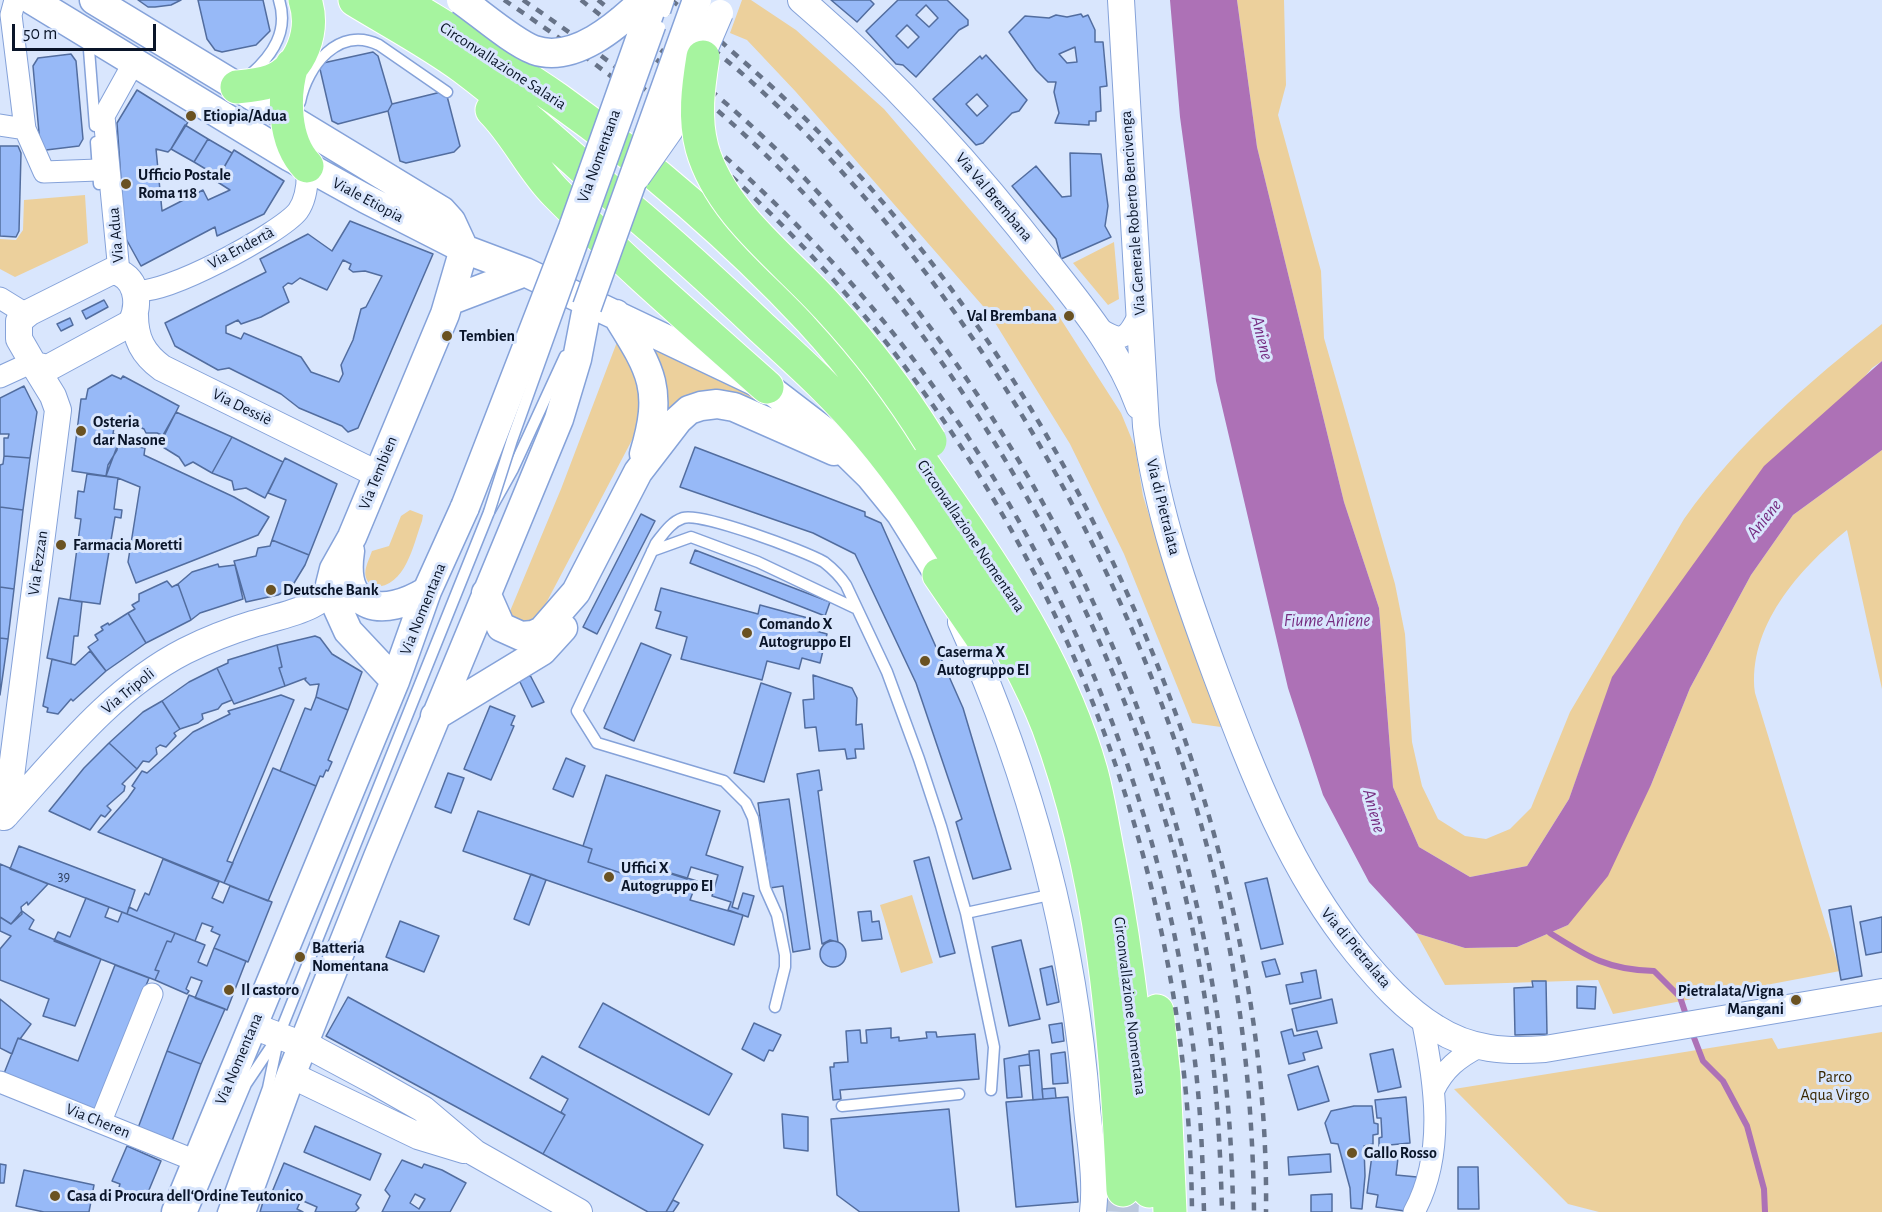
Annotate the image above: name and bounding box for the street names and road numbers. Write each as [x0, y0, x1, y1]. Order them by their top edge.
street label: Circonvallazione Salaria [436, 18, 570, 114]
street label: Via Nomentana [573, 107, 625, 205]
street label: Via Generale Roberto Bencivenga [1116, 110, 1150, 316]
street label: Via Val Brembana [951, 149, 1037, 245]
street label: Viale Etiopia [329, 173, 407, 227]
street label: Via Adua [104, 206, 128, 264]
street label: Via Endertà [205, 223, 277, 273]
street label: Via Dessiè [209, 384, 275, 430]
street label: Via Tembien [355, 433, 401, 513]
street label: Circonvallazione Nomentana [913, 456, 1029, 616]
street label: Via di Pietralata [1142, 457, 1184, 557]
street label: Via Fezzan [24, 529, 52, 597]
street label: Via Nomentana [396, 560, 450, 658]
street label: Via Tripoli [98, 664, 158, 718]
street label: Via di Pietralata [1317, 904, 1395, 992]
street label: Circonvallazione Nomentana [1110, 916, 1150, 1096]
street label: Via Nomentana [211, 1010, 267, 1108]
street label: Via Cheren [63, 1099, 133, 1143]

